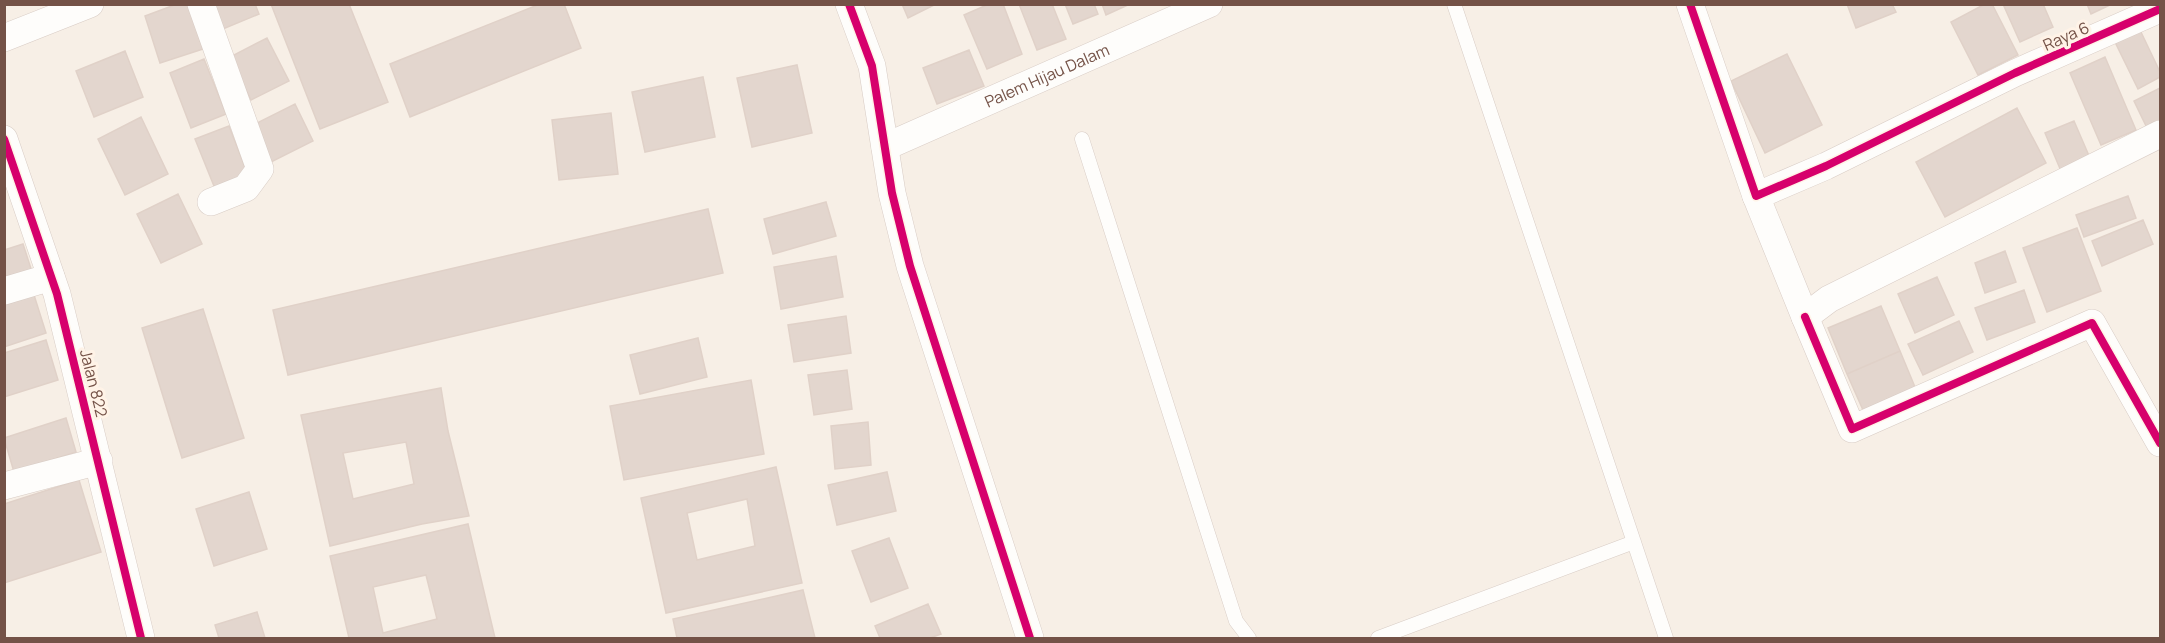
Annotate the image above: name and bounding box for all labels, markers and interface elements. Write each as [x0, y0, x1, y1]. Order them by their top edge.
street label: Raya 6 [2039, 16, 2093, 56]
street label: Palem Hijau Dalam [981, 38, 1113, 113]
street label: Jalan 822 [75, 347, 113, 419]

